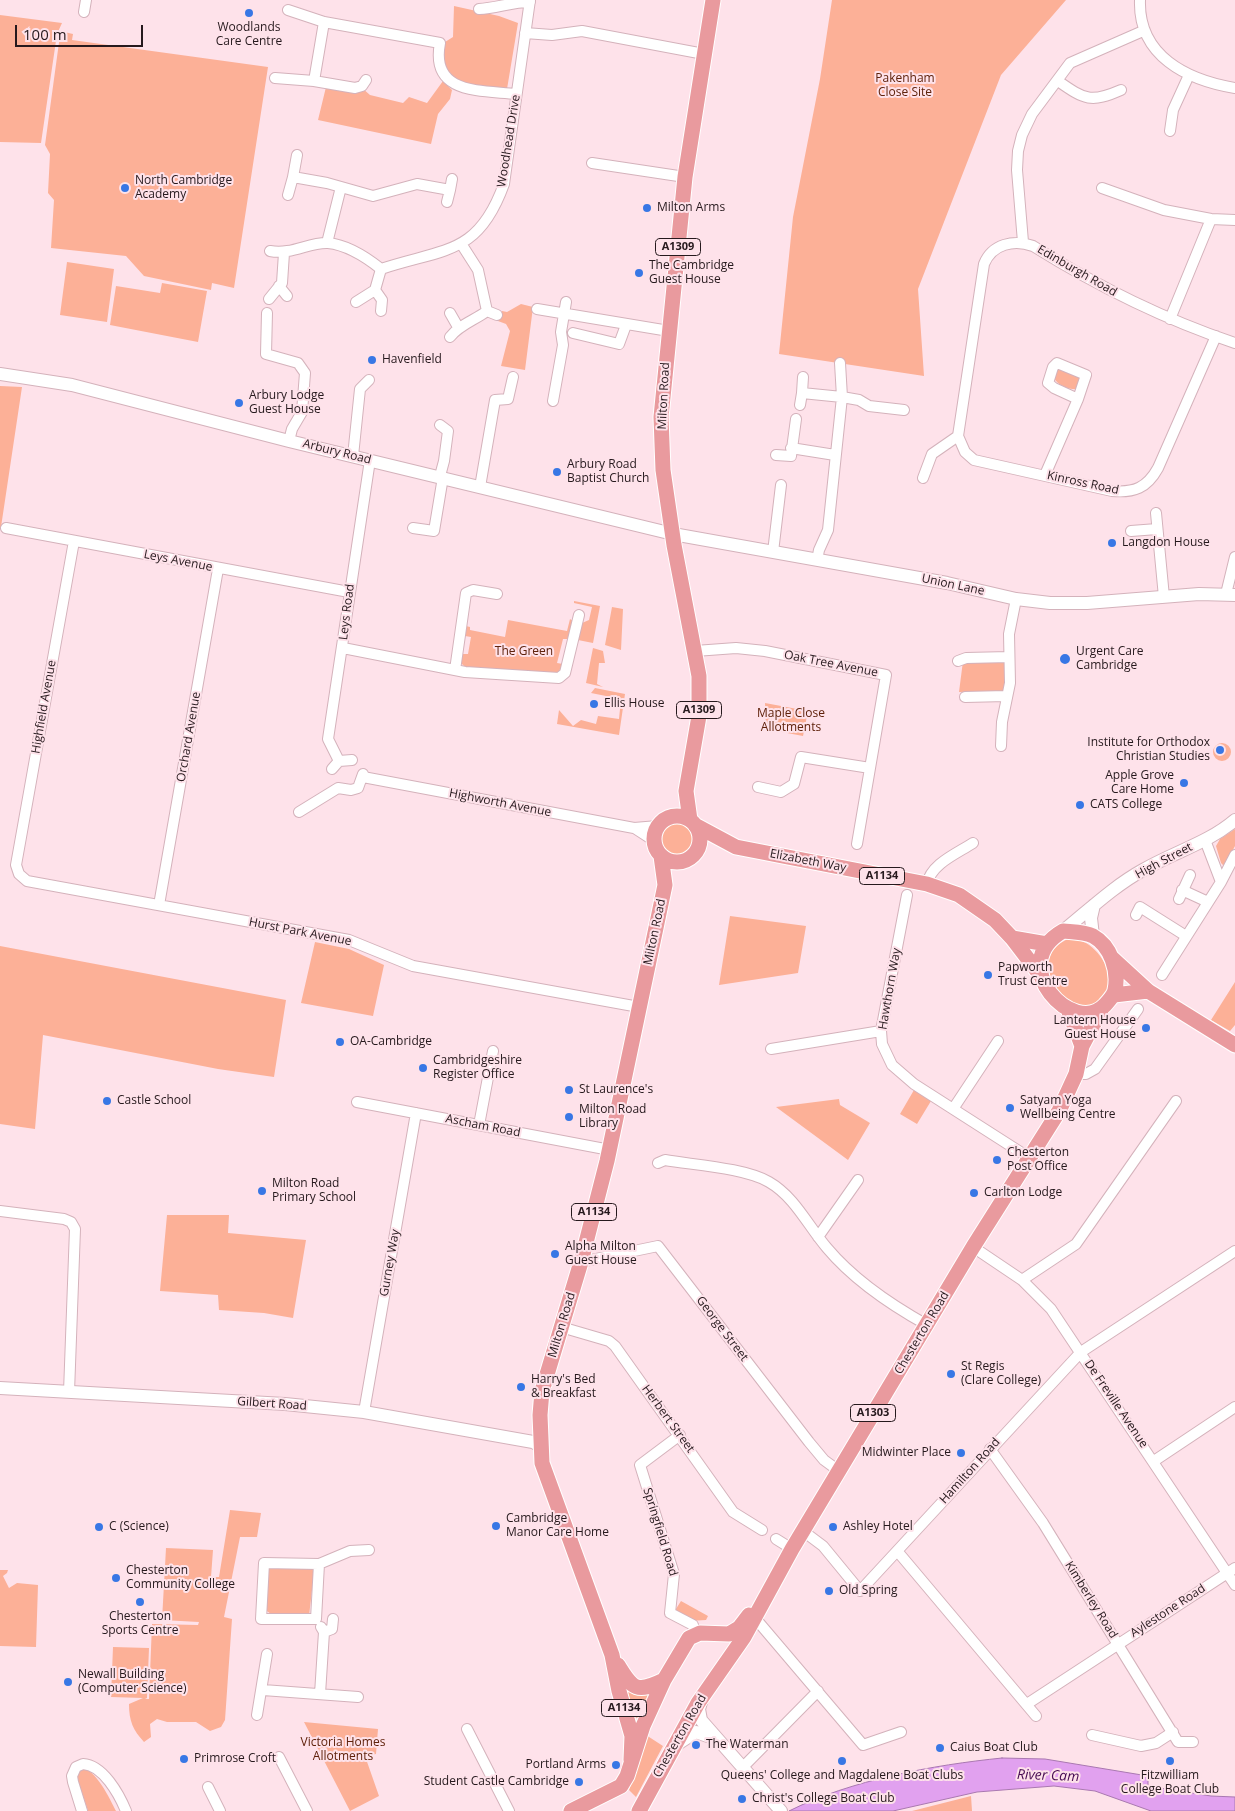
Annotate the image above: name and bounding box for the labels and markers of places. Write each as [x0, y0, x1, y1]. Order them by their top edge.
marker: Woodlands Care Centre [243, 7, 255, 19]
place label: Woodlands Care Centre [216, 21, 282, 49]
place label: North Cambridge Academy [135, 174, 232, 202]
marker: North Cambridge Academy [119, 182, 131, 194]
place label: Milton Arms [657, 201, 725, 215]
marker: Milton Arms [641, 202, 653, 214]
place label: The Cambridge Guest House [649, 259, 734, 287]
marker: The Cambridge Guest House [633, 267, 645, 279]
place label: Havenfield [382, 353, 442, 367]
marker: Havenfield [366, 354, 378, 366]
place label: Arbury Lodge Guest House [249, 389, 324, 417]
marker: Arbury Lodge Guest House [233, 397, 245, 409]
place label: Arbury Road Baptist Church [567, 458, 649, 486]
marker: Arbury Road Baptist Church [551, 466, 563, 478]
place label: Langdon House [1122, 536, 1210, 550]
marker: Langdon House [1106, 537, 1118, 549]
place label: Urgent Care Cambridge [1076, 645, 1144, 673]
marker: Urgent Care Cambridge [1058, 652, 1072, 666]
place label: Ellis House [604, 697, 664, 711]
marker: Ellis House [588, 698, 600, 710]
place label: Institute for Orthodox Christian Studies [1087, 736, 1210, 764]
marker: Institute for Orthodox Christian Studies [1214, 744, 1226, 756]
place label: Apple Grove Care Home [1105, 769, 1174, 797]
marker: Apple Grove Care Home [1178, 777, 1190, 789]
place label: CATS College [1090, 798, 1162, 812]
marker: CATS College [1074, 799, 1086, 811]
place label: Papworth Trust Centre [998, 961, 1068, 989]
marker: Papworth Trust Centre [982, 969, 994, 981]
place label: Lantern House Guest House [1053, 1014, 1136, 1042]
marker: Lantern House Guest House [1140, 1022, 1152, 1034]
place label: OA-Cambridge [350, 1035, 432, 1049]
marker: OA-Cambridge [334, 1036, 346, 1048]
place label: Cambridgeshire Register Office [433, 1054, 522, 1082]
marker: Cambridgeshire Register Office [417, 1062, 429, 1074]
place label: St Laurence's [579, 1083, 653, 1097]
marker: St Laurence's [563, 1084, 575, 1096]
place label: Castle School [117, 1094, 191, 1108]
place label: Satyam Yoga Wellbeing Centre [1020, 1094, 1116, 1122]
marker: Castle School [101, 1095, 113, 1107]
marker: Satyam Yoga Wellbeing Centre [1004, 1102, 1016, 1114]
place label: Milton Road Library [579, 1103, 646, 1131]
marker: Milton Road Library [563, 1111, 575, 1123]
place label: Chesterton Post Office [1007, 1146, 1069, 1174]
marker: Chesterton Post Office [991, 1154, 1003, 1166]
place label: Milton Road Primary School [272, 1177, 356, 1205]
marker: Milton Road Primary School [256, 1185, 268, 1197]
place label: Carlton Lodge [984, 1186, 1062, 1200]
marker: Carlton Lodge [968, 1187, 980, 1199]
place label: Alpha Milton Guest House [565, 1240, 637, 1268]
marker: Alpha Milton Guest House [549, 1248, 561, 1260]
place label: St Regis (Clare College) [961, 1360, 1041, 1388]
marker: St Regis (Clare College) [945, 1368, 957, 1380]
place label: Harry's Bed & Breakfast [531, 1373, 596, 1401]
marker: Harry's Bed & Breakfast [515, 1381, 527, 1393]
place label: Midwinter Place [862, 1446, 951, 1460]
marker: Midwinter Place [955, 1447, 967, 1459]
place label: Cambridge Manor Care Home [506, 1512, 609, 1540]
place label: C (Science) [109, 1520, 169, 1534]
marker: Cambridge Manor Care Home [490, 1520, 502, 1532]
place label: Ashley Hotel [843, 1520, 913, 1534]
marker: C (Science) [93, 1521, 105, 1533]
marker: Ashley Hotel [827, 1521, 839, 1533]
place label: Chesterton Community College [126, 1564, 235, 1592]
marker: Chesterton Community College [110, 1572, 122, 1584]
place label: Old Spring [839, 1584, 898, 1598]
marker: Old Spring [823, 1585, 835, 1597]
marker: Chesterton Sports Centre [134, 1596, 146, 1608]
place label: Chesterton Sports Centre [102, 1610, 178, 1638]
place label: Newall Building (Computer Science) [78, 1668, 187, 1696]
marker: Newall Building (Computer Science) [62, 1676, 74, 1688]
place label: The Waterman [706, 1738, 789, 1752]
marker: The Waterman [690, 1739, 702, 1751]
place label: Caius Boat Club [950, 1741, 1038, 1755]
marker: Caius Boat Club [934, 1742, 946, 1754]
place label: Primrose Croft [194, 1752, 276, 1766]
marker: Primrose Croft [178, 1753, 190, 1765]
marker: Queens' College and Magdalene Boat Clubs [836, 1755, 848, 1767]
marker: Fitzwilliam College Boat Club [1164, 1755, 1176, 1767]
place label: Portland Arms [526, 1758, 606, 1772]
marker: Portland Arms [610, 1759, 622, 1771]
place label: Queens' College and Magdalene Boat Clubs [721, 1769, 963, 1783]
place label: Fitzwilliam College Boat Club [1121, 1769, 1219, 1797]
place label: Student Castle Cambridge [424, 1775, 569, 1789]
marker: Student Castle Cambridge [573, 1776, 585, 1788]
place label: Christ's College Boat Club [752, 1792, 895, 1806]
marker: Christ's College Boat Club [736, 1793, 748, 1805]

